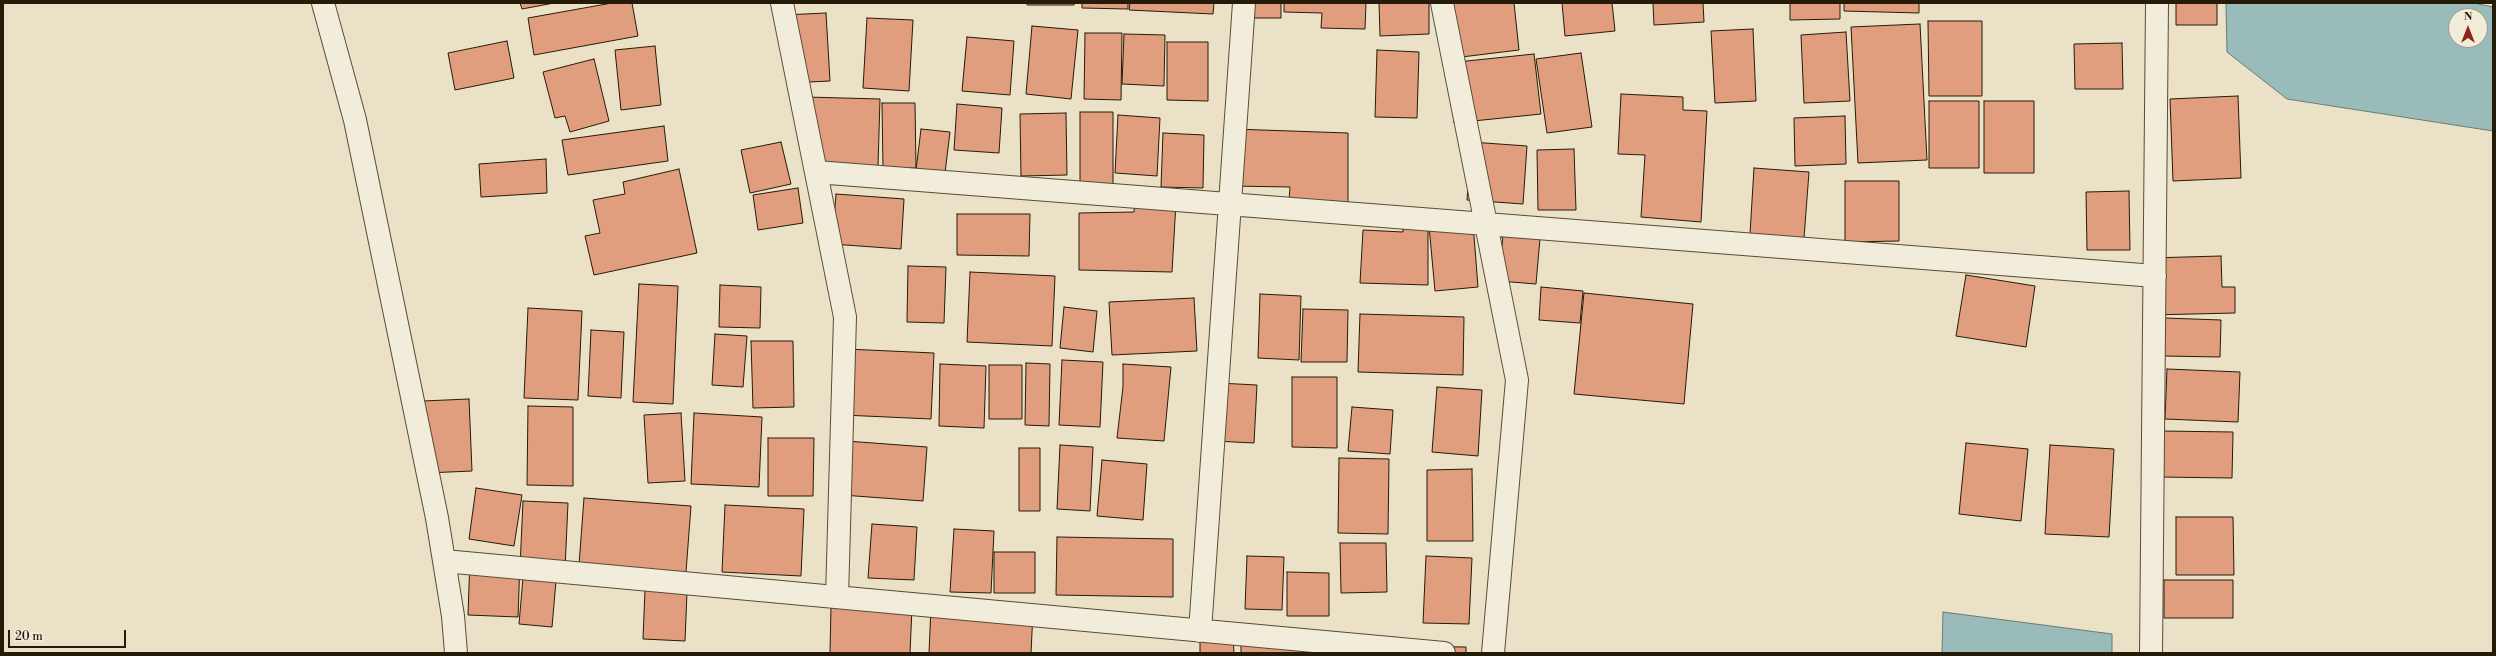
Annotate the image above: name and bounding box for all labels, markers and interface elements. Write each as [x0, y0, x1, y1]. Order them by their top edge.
north arrow [2448, 8, 2488, 48]
text: N [2464, 10, 2472, 24]
scale bar [10, 622, 128, 648]
text: 20 m [15, 629, 43, 644]

